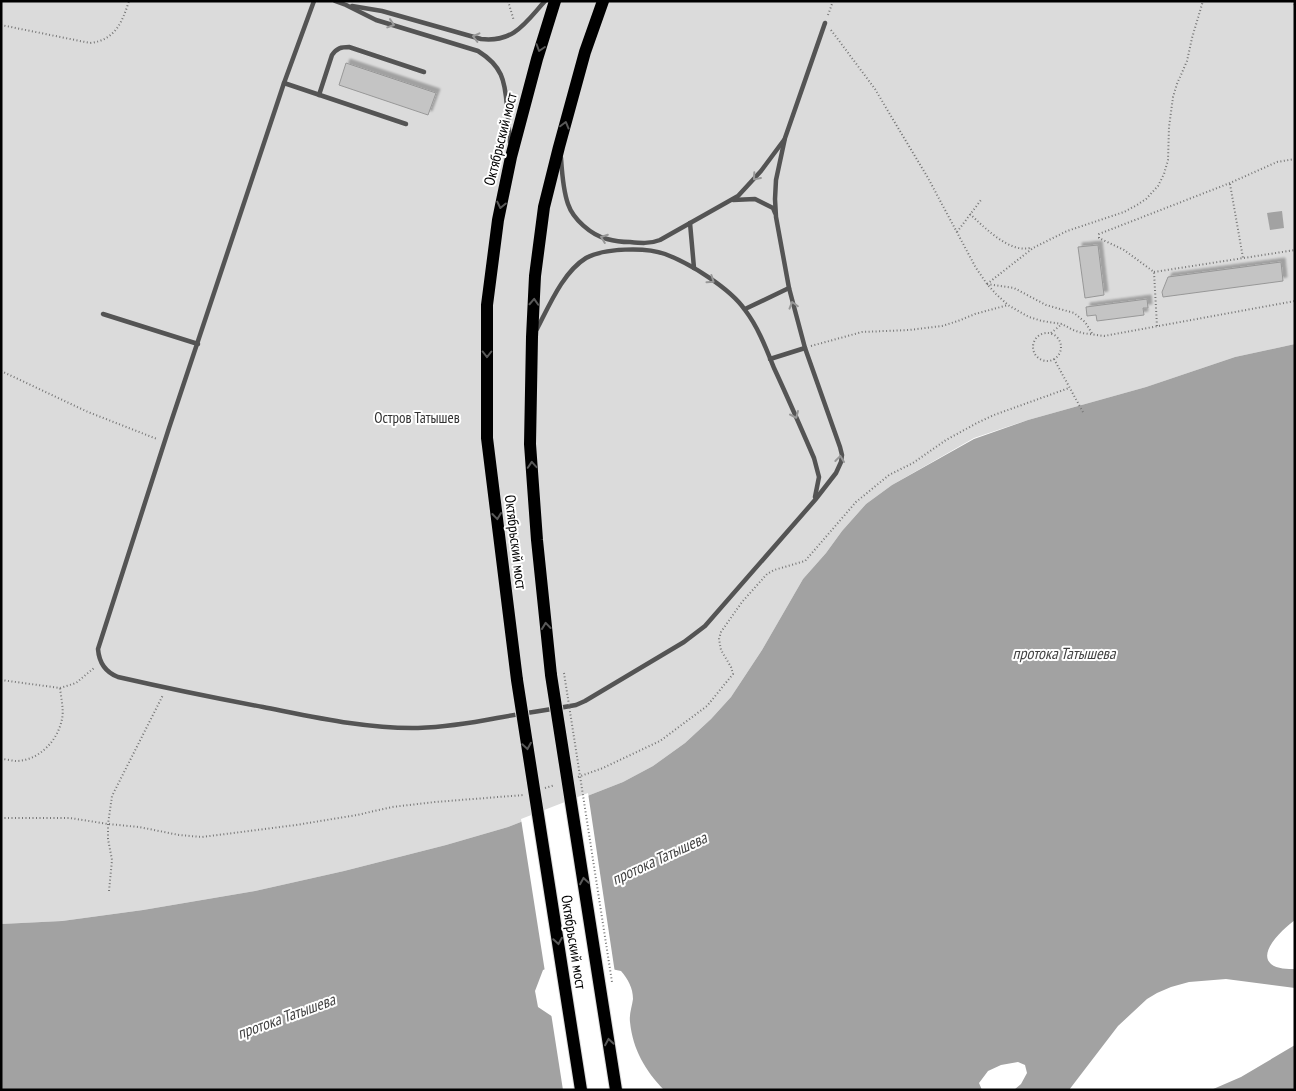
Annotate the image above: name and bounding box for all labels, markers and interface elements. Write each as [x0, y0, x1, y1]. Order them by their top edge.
one-way arrow [386, 19, 395, 29]
one-way arrow [472, 32, 481, 43]
one-way arrow [536, 43, 546, 51]
street label: Октябрьский мост [479, 90, 521, 187]
one-way arrow [559, 121, 570, 130]
one-way arrow [752, 172, 761, 181]
one-way arrow [496, 201, 507, 210]
one-way arrow [600, 234, 609, 244]
one-way arrow [706, 274, 715, 283]
one-way arrow [528, 298, 539, 306]
one-way arrow [789, 301, 799, 309]
one-way arrow [482, 350, 492, 358]
park label: Остров Татышев [374, 408, 460, 427]
one-way arrow [789, 410, 800, 419]
one-way arrow [834, 455, 845, 463]
one-way arrow [526, 460, 537, 468]
street label: Октябрьский мост [501, 494, 531, 590]
one-way arrow [491, 512, 502, 520]
one-way arrow [541, 622, 552, 630]
water label: протока Татышева [1013, 643, 1117, 663]
one-way arrow [522, 741, 532, 750]
water label: протока Татышева [608, 827, 711, 889]
one-way arrow [579, 877, 589, 885]
street label: Октябрьский мост [557, 894, 591, 991]
one-way arrow [552, 937, 562, 945]
water label: протока Татышева [234, 988, 339, 1043]
one-way arrow [604, 1037, 614, 1046]

